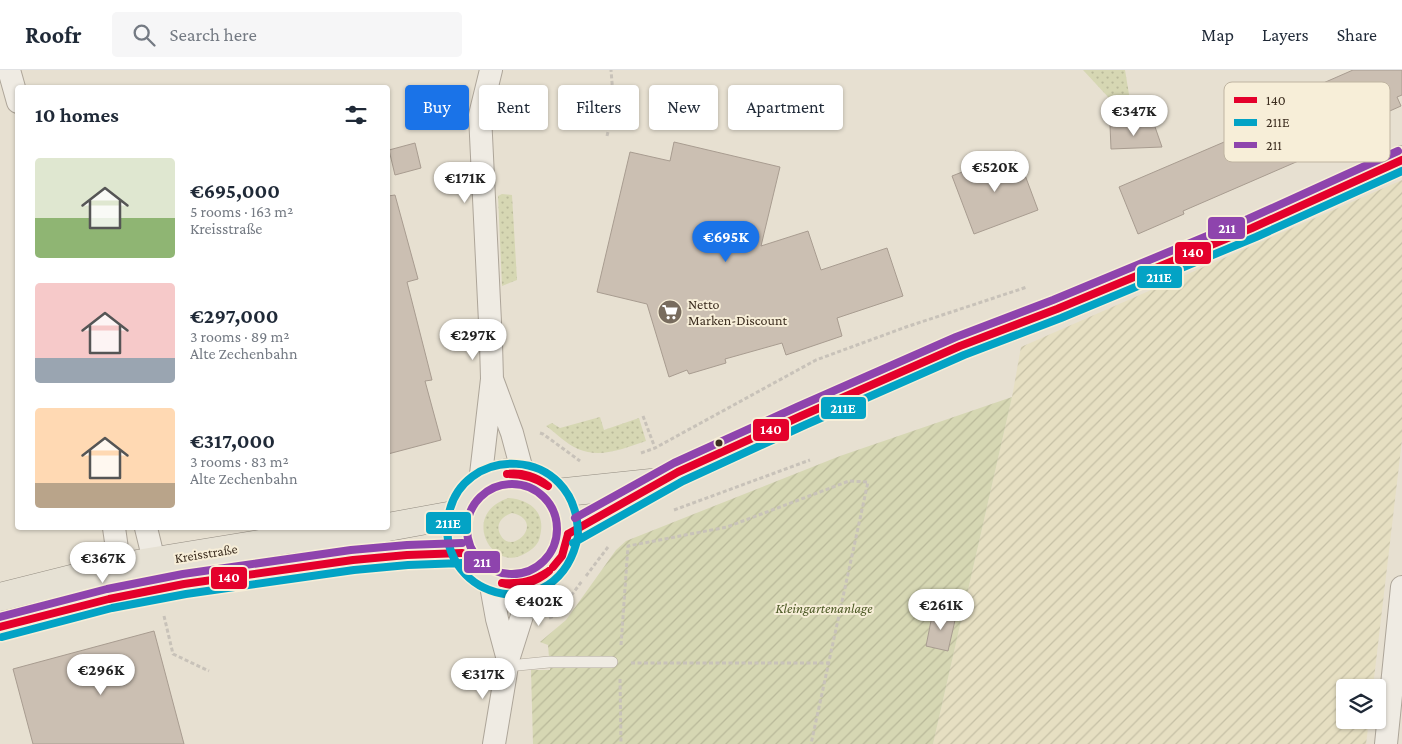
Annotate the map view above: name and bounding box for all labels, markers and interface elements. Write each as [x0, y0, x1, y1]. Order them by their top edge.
search box [112, 12, 462, 57]
text: Roofr [25, 21, 82, 48]
icon: search [130, 21, 158, 49]
text: Search here [170, 24, 257, 45]
text: Map [1201, 25, 1234, 45]
text: Layers [1262, 25, 1309, 45]
text: Share [1337, 25, 1377, 45]
legend [1224, 82, 1390, 162]
chip: Buy [405, 85, 469, 130]
chip: Rent [479, 85, 548, 130]
chip: Filters [558, 85, 639, 130]
chip: New [649, 85, 718, 130]
chip: Apartment [728, 85, 843, 130]
text: 140 [1266, 92, 1286, 108]
pin: €347K [1099, 94, 1169, 137]
icon: filters [342, 101, 370, 129]
text: €347K [1112, 102, 1156, 119]
text: 10 homes [35, 103, 119, 127]
text: 211E [1266, 114, 1290, 130]
text: 211 [1266, 137, 1282, 153]
pin: €520K [960, 150, 1030, 193]
text: €520K [972, 158, 1018, 175]
pin: €171K [430, 162, 500, 204]
text: €171K [445, 169, 485, 186]
icon: home [75, 178, 135, 238]
text: €695,000 [190, 179, 280, 203]
text: 5 rooms · 163 m² [190, 203, 293, 220]
line badge: 211 [1207, 216, 1246, 240]
text: Kreisstraße [190, 220, 262, 237]
pin: €695K [691, 220, 761, 263]
text: 211 [1218, 220, 1236, 236]
text: €695K [703, 228, 749, 245]
line badge: 140 [1174, 241, 1212, 265]
text: 140 [1182, 244, 1204, 260]
line badge: 211E [1136, 265, 1183, 289]
text: 211E [1146, 269, 1172, 285]
place label: Netto Marken-Discount [688, 296, 787, 328]
supermarket icon: Netto Marken-Discount [657, 299, 683, 325]
icon: home [75, 303, 135, 363]
text: €297,000 [190, 304, 279, 328]
pin: €297K [438, 318, 508, 361]
text: €297K [451, 326, 495, 343]
text: 3 rooms · 89 m² [190, 328, 289, 345]
text: Alte Zechenbahn [190, 345, 297, 362]
line badge: 211E [820, 396, 867, 420]
text: 211E [830, 400, 856, 416]
line badge: 140 [752, 418, 790, 442]
text: 140 [760, 421, 782, 437]
icon: home [75, 428, 135, 488]
text: €317,000 [190, 429, 275, 453]
unlabelled marker [714, 438, 724, 448]
text: 3 rooms · 83 m² [190, 453, 289, 470]
text: Alte Zechenbahn [190, 470, 297, 487]
line badge: 211E [425, 511, 472, 535]
text: 211E [435, 515, 461, 531]
street label: Kreisstraße [173, 540, 239, 566]
pin: €367K [68, 542, 138, 584]
text: €367K [81, 549, 125, 566]
line badge: 211 [463, 550, 501, 574]
text: 211 [473, 554, 491, 570]
line badge: 140 [210, 566, 248, 590]
text: 140 [218, 569, 240, 585]
pin: €402K [504, 584, 574, 627]
pin: €261K [906, 588, 976, 631]
text: €402K [516, 592, 562, 609]
text: €261K [919, 596, 963, 613]
park label: Kleingartenanlage [776, 600, 873, 616]
pin: €296K [66, 654, 136, 696]
pin: €317K [448, 658, 518, 700]
text: €296K [78, 661, 124, 678]
text: €317K [462, 665, 504, 682]
map controls [1336, 679, 1386, 729]
button: layers [1336, 679, 1386, 729]

